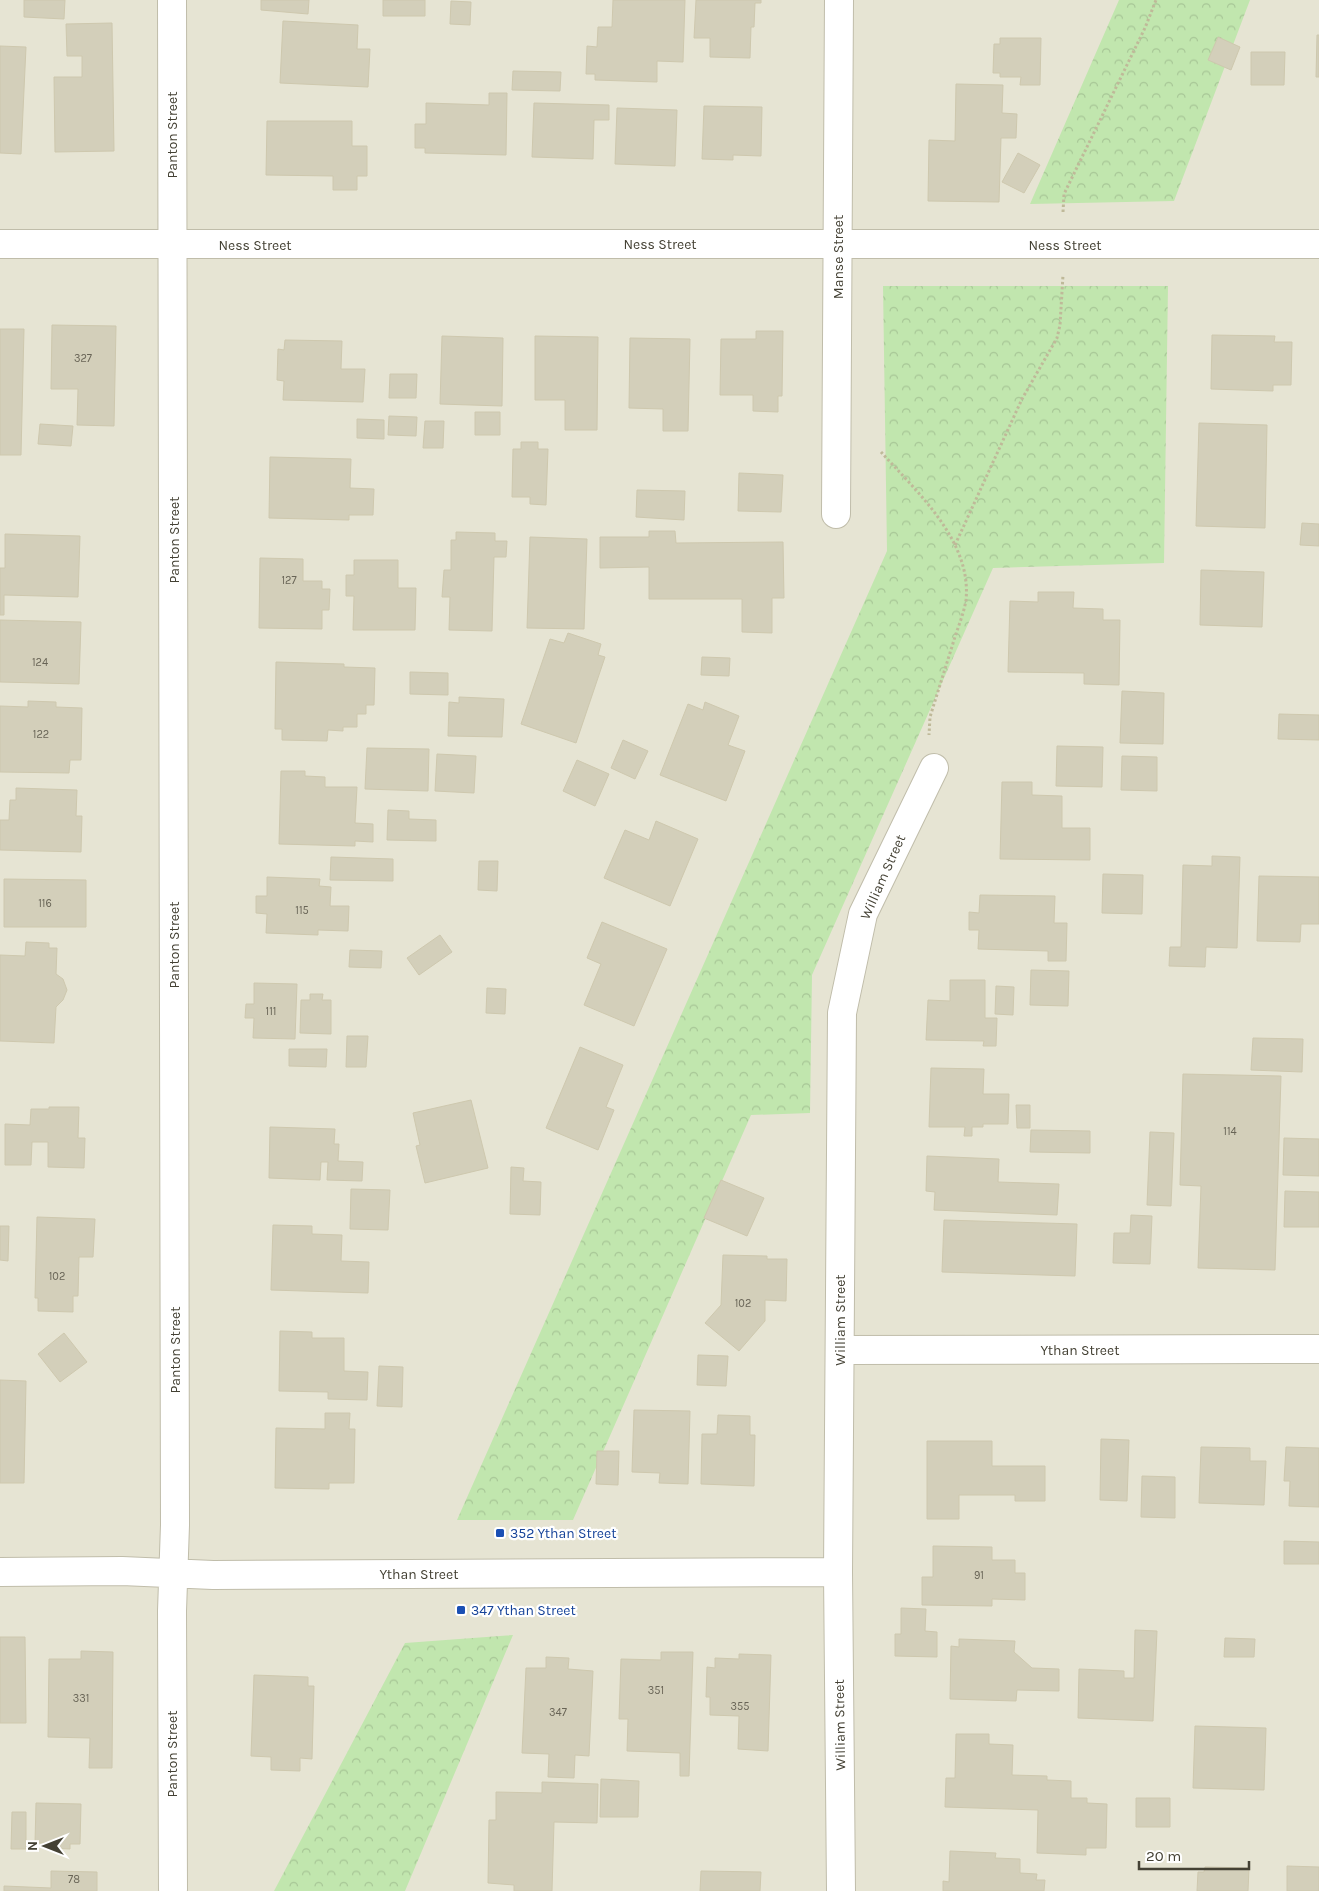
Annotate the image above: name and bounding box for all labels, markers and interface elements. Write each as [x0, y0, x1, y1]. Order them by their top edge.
street label: Panton Street [164, 91, 181, 179]
street label: Manse Street [830, 215, 847, 299]
street label: Ness Street [623, 236, 697, 253]
street label: Ness Street [218, 237, 292, 254]
street label: Ness Street [1028, 237, 1102, 254]
house number: 327 [74, 352, 92, 365]
street label: Panton Street [166, 496, 183, 584]
house number: 127 [281, 574, 297, 587]
house number: 124 [32, 656, 48, 669]
house number: 122 [33, 728, 49, 741]
street label: William Street [857, 832, 909, 922]
house number: 116 [38, 897, 52, 910]
street label: Panton Street [166, 901, 183, 989]
house number: 115 [295, 904, 309, 917]
house number: 111 [266, 1005, 276, 1018]
house number: 114 [1223, 1125, 1237, 1138]
house number: 102 [49, 1270, 65, 1283]
street label: William Street [832, 1274, 849, 1366]
house number: 102 [735, 1297, 751, 1310]
street label: Panton Street [167, 1306, 184, 1394]
street label: Ythan Street [1041, 1342, 1119, 1359]
place label: 352 Ythan Street [510, 1525, 616, 1542]
marker: 352 Ythan Street [494, 1527, 506, 1539]
street label: Ythan Street [380, 1566, 458, 1583]
house number: 91 [974, 1569, 984, 1582]
place label: 347 Ythan Street [471, 1602, 576, 1619]
marker: 347 Ythan Street [455, 1604, 467, 1616]
street label: William Street [831, 1679, 849, 1771]
house number: 351 [648, 1684, 664, 1697]
house number: 331 [73, 1692, 89, 1705]
house number: 355 [731, 1700, 749, 1713]
house number: 347 [549, 1706, 567, 1719]
street label: Panton Street [164, 1710, 181, 1798]
north arrow [20, 1821, 70, 1871]
scale bar [1139, 1838, 1249, 1870]
text: N [24, 1841, 41, 1851]
text: 20 m [1146, 1847, 1181, 1865]
house number: 78 [68, 1873, 80, 1886]

